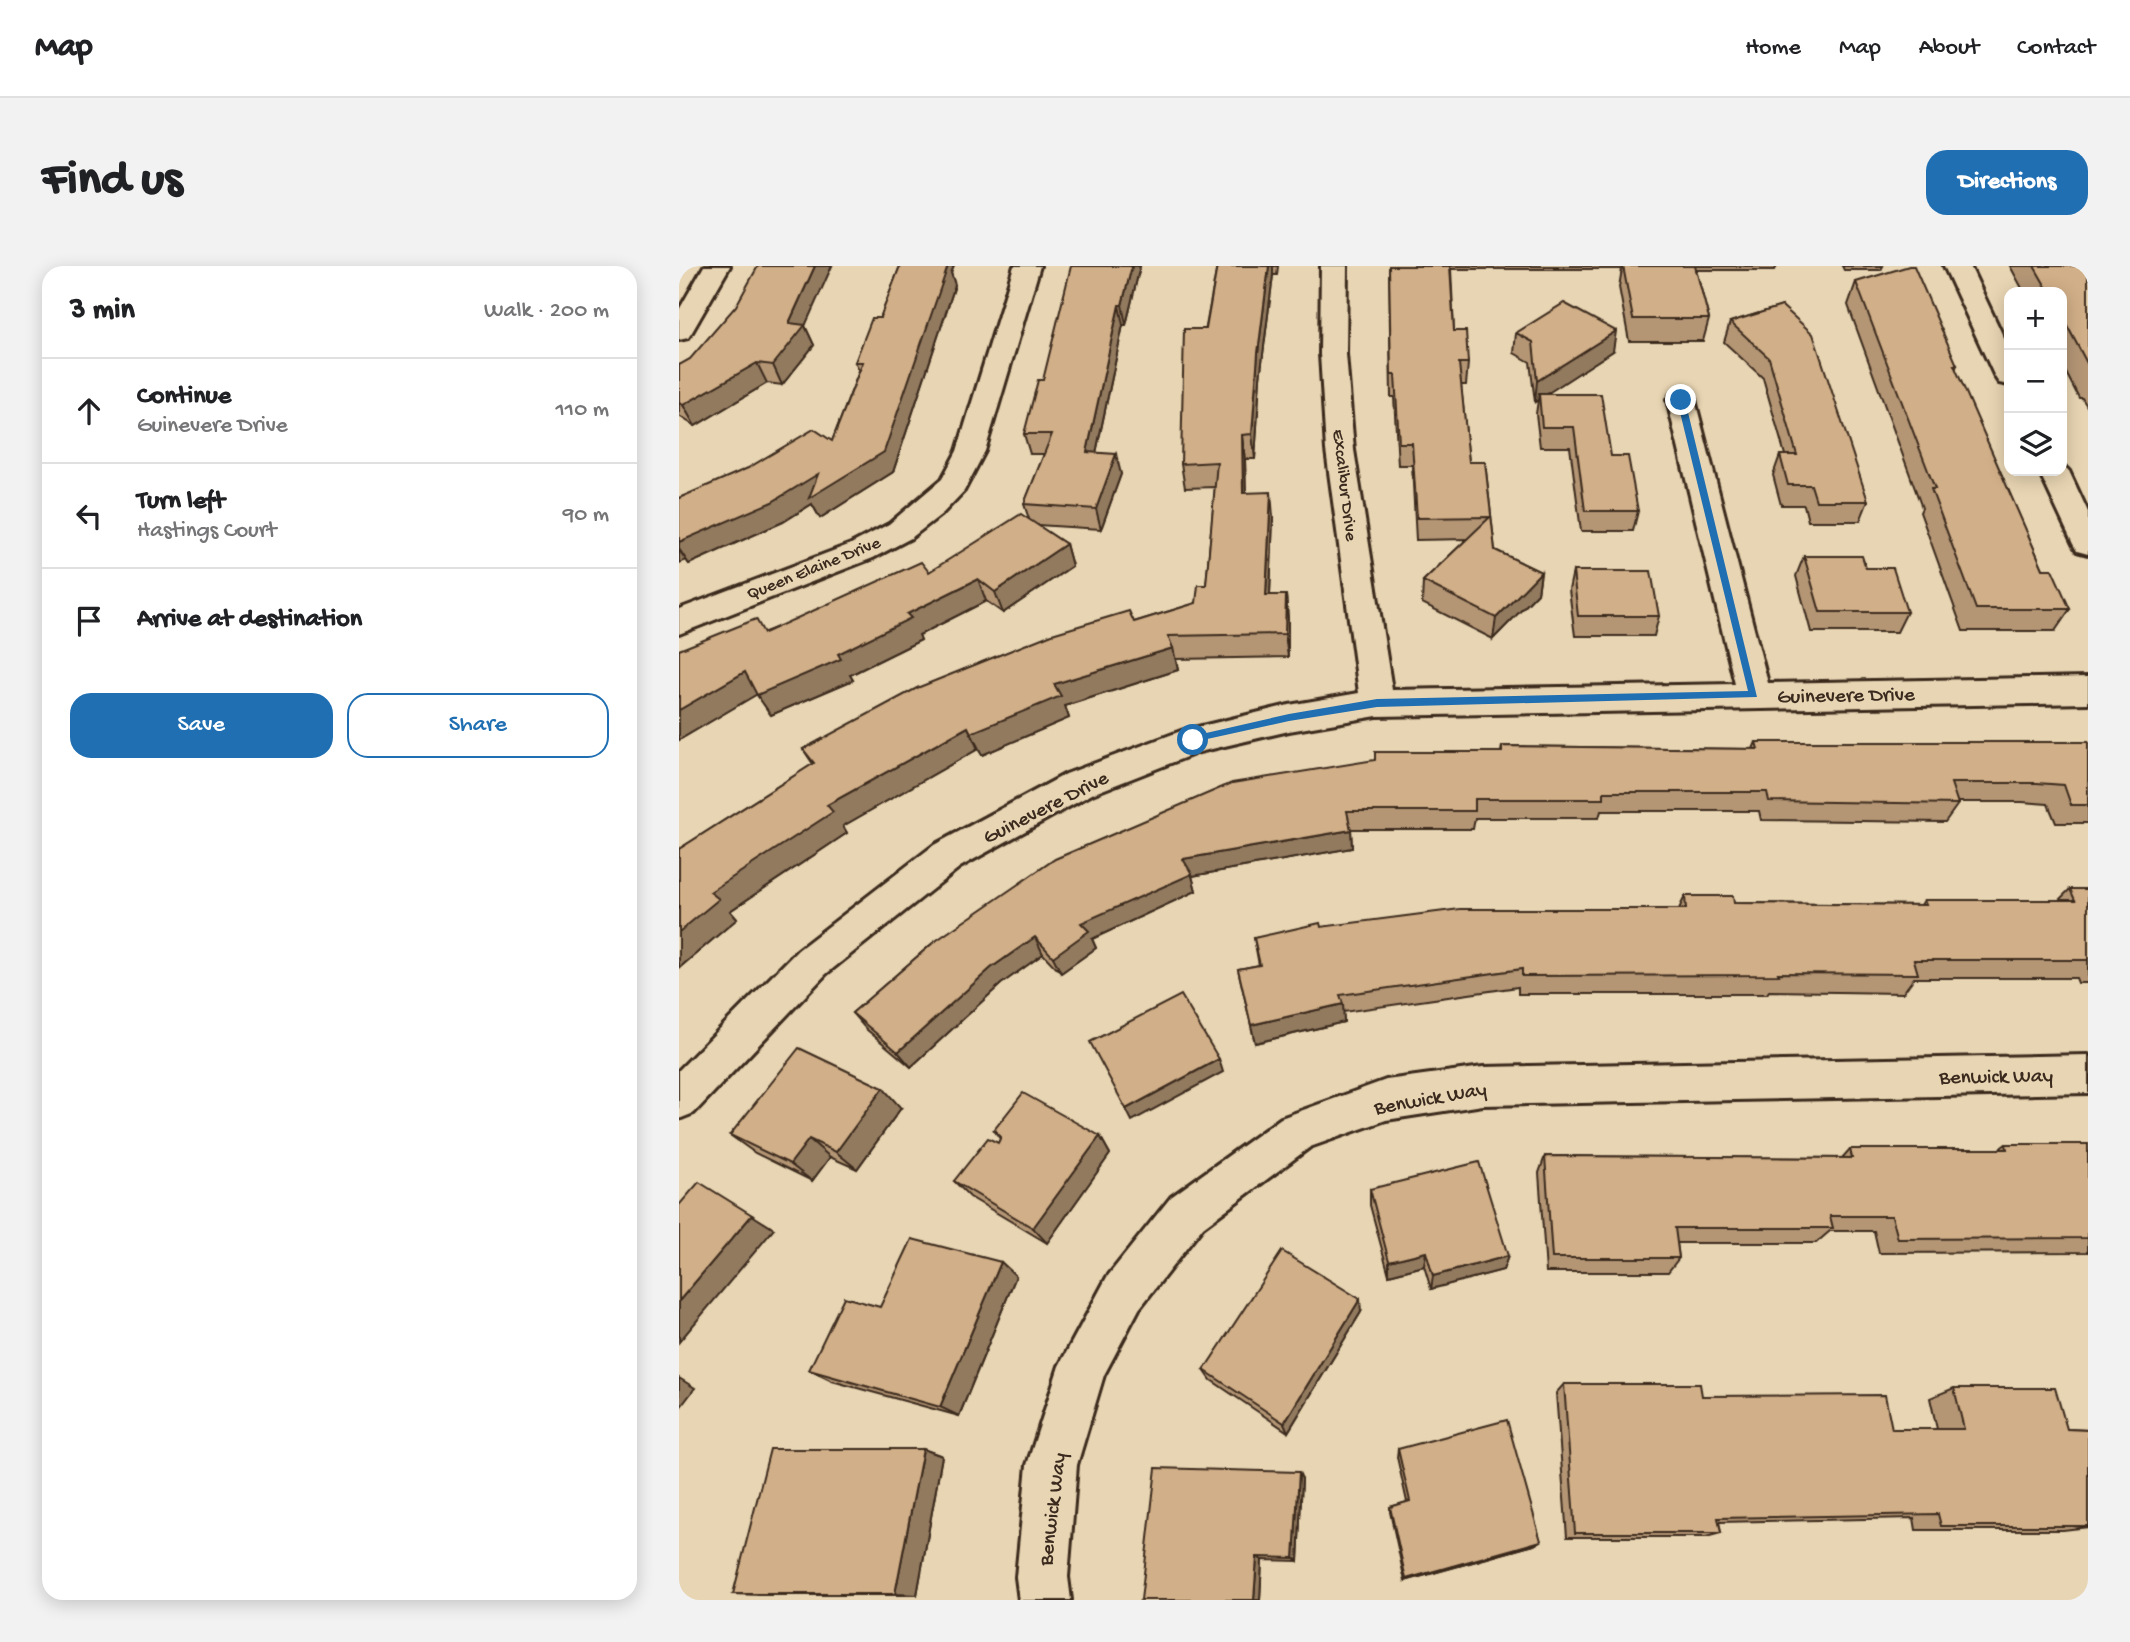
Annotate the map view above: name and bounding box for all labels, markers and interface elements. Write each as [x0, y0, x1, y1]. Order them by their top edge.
text: Map [35, 29, 92, 67]
text: Home [1745, 34, 1801, 63]
text: Map [1839, 34, 1881, 63]
text: About [1919, 34, 1979, 63]
text: Contact [2017, 34, 2095, 63]
button: Directions [1926, 150, 2088, 215]
text: Find us [42, 153, 182, 211]
map controls [2004, 287, 2067, 476]
button: + [2004, 287, 2067, 350]
text: 3 min [70, 294, 135, 329]
text: Walk · 200 m [484, 298, 609, 325]
button: − [2004, 350, 2067, 413]
text: Continue [137, 382, 231, 413]
route end [1665, 384, 1696, 415]
icon: ahead [70, 392, 108, 430]
text: 110 m [556, 397, 609, 424]
text: Guinevere Drive [137, 413, 288, 440]
button: layers [2004, 413, 2067, 476]
street label: Excalibur Drive [1326, 428, 1361, 543]
text: Turn left [137, 487, 225, 518]
icon: left [70, 497, 108, 535]
text: 90 m [563, 502, 609, 529]
text: Hastings Court [137, 518, 276, 545]
street label: Queen Elaine Drive [744, 533, 885, 606]
icon: arrive [70, 602, 108, 640]
text: Arrive at destination [137, 605, 362, 636]
street label: Guinevere Drive [1777, 684, 1916, 711]
button: Save [70, 693, 333, 758]
button: Share [347, 693, 609, 758]
route start [1177, 724, 1208, 755]
street label: Guinevere Drive [980, 766, 1115, 851]
street label: Benwick Way [1938, 1065, 2053, 1092]
street label: Benwick Way [1371, 1078, 1489, 1123]
street label: Benwick Way [1035, 1451, 1074, 1568]

